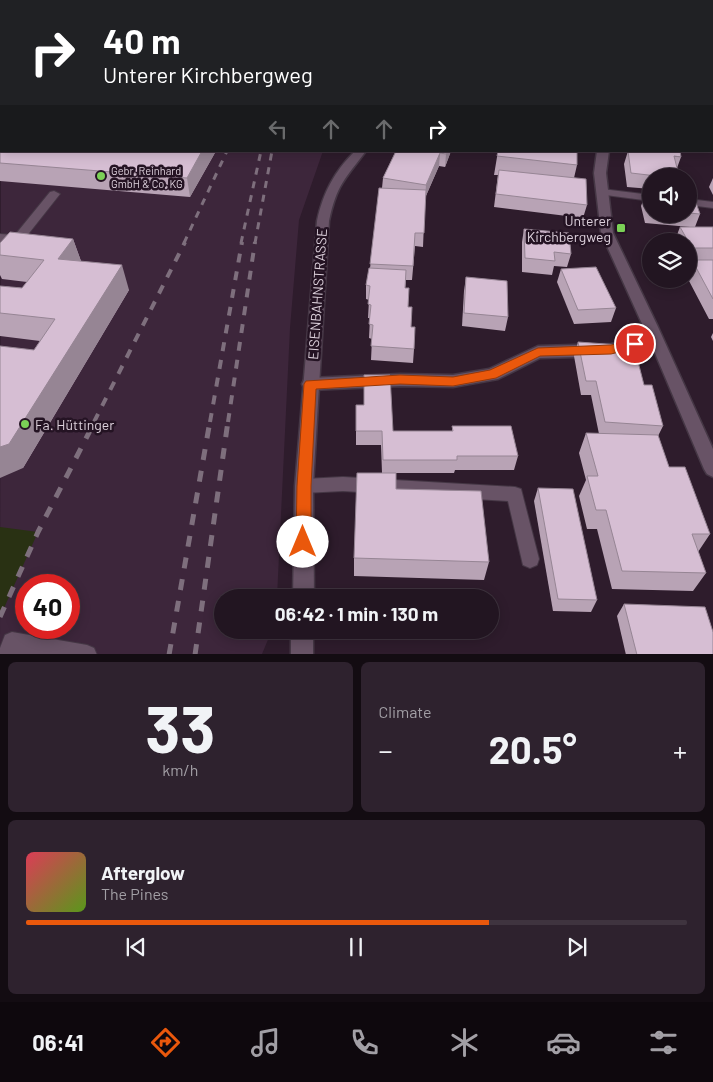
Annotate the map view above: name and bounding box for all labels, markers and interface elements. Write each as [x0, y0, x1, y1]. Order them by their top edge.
text: 40 m [103, 19, 180, 61]
icon: right [20, 20, 85, 85]
text: Unterer Kirchbergweg [103, 61, 313, 87]
icon: left [264, 115, 292, 143]
icon: ahead [317, 115, 345, 143]
icon: ahead [370, 115, 398, 143]
icon: right [423, 115, 451, 143]
place label: Gebr. Reinhard GmbH & Co. KG [111, 164, 183, 190]
map controls [642, 168, 697, 288]
button: sound [642, 168, 697, 223]
marker: Gebr. Reinhard GmbH & Co. KG [95, 170, 107, 182]
place label: Unterer Kirchbergweg [527, 212, 611, 245]
marker: Unterer Kirchbergweg [615, 222, 627, 234]
street label: EISENBAHNSTRASSE [304, 228, 330, 360]
button: layers [642, 233, 697, 288]
pin [614, 323, 656, 365]
icon: arrive [621, 330, 649, 358]
place label: Fa. Hüttinger [35, 416, 114, 433]
marker: Fa. Hüttinger [19, 418, 31, 430]
position arrow [276, 515, 328, 567]
speed limit sign: 40 [15, 574, 80, 639]
text: 06:42 · 1 min · 130 m [275, 602, 438, 625]
text: 33 [145, 688, 215, 766]
text: Climate [379, 702, 431, 721]
text: 20.5° [489, 726, 577, 772]
text: − [379, 733, 393, 767]
text: + [673, 733, 687, 767]
text: km/h [162, 760, 198, 779]
text: Afterglow [101, 861, 185, 884]
text: The Pines [101, 884, 169, 903]
icon: previous [122, 933, 150, 961]
icon: pause [342, 933, 370, 961]
icon: next [563, 933, 591, 961]
icon: directions [148, 1025, 183, 1060]
icon: music [248, 1025, 283, 1060]
icon: phone [347, 1025, 382, 1060]
icon: climate [447, 1025, 482, 1060]
icon: car [546, 1025, 581, 1060]
icon: filters [646, 1025, 681, 1060]
text: 06:41 [32, 1029, 84, 1055]

